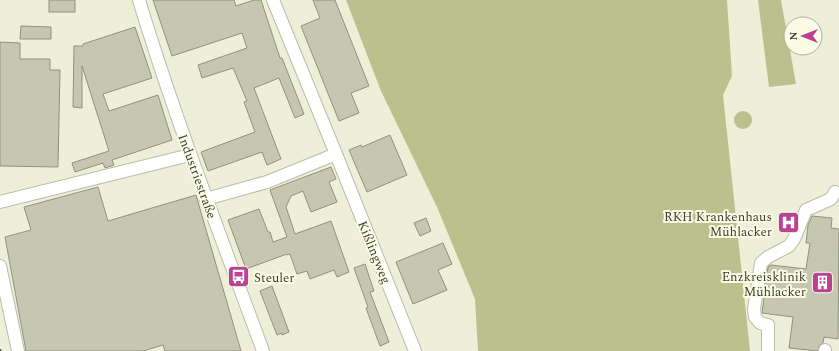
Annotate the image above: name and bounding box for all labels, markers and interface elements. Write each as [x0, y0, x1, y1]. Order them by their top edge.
north arrow [783, 16, 823, 56]
text: N [785, 31, 802, 40]
street label: Industriestraße [172, 131, 222, 222]
place label: RKH Krankenhaus Mühlacker [664, 207, 772, 242]
hospital icon: RKH Krankenhaus Mühlacker [775, 210, 801, 236]
street label: Kißlingweg [352, 218, 396, 287]
bus stop icon: Steuler [226, 264, 252, 290]
place label: Enzkreisklinik Mühlacker [722, 267, 806, 302]
place label: Steuler [254, 268, 295, 288]
building icon: Enzkreisklinik Mühlacker [809, 270, 835, 296]

